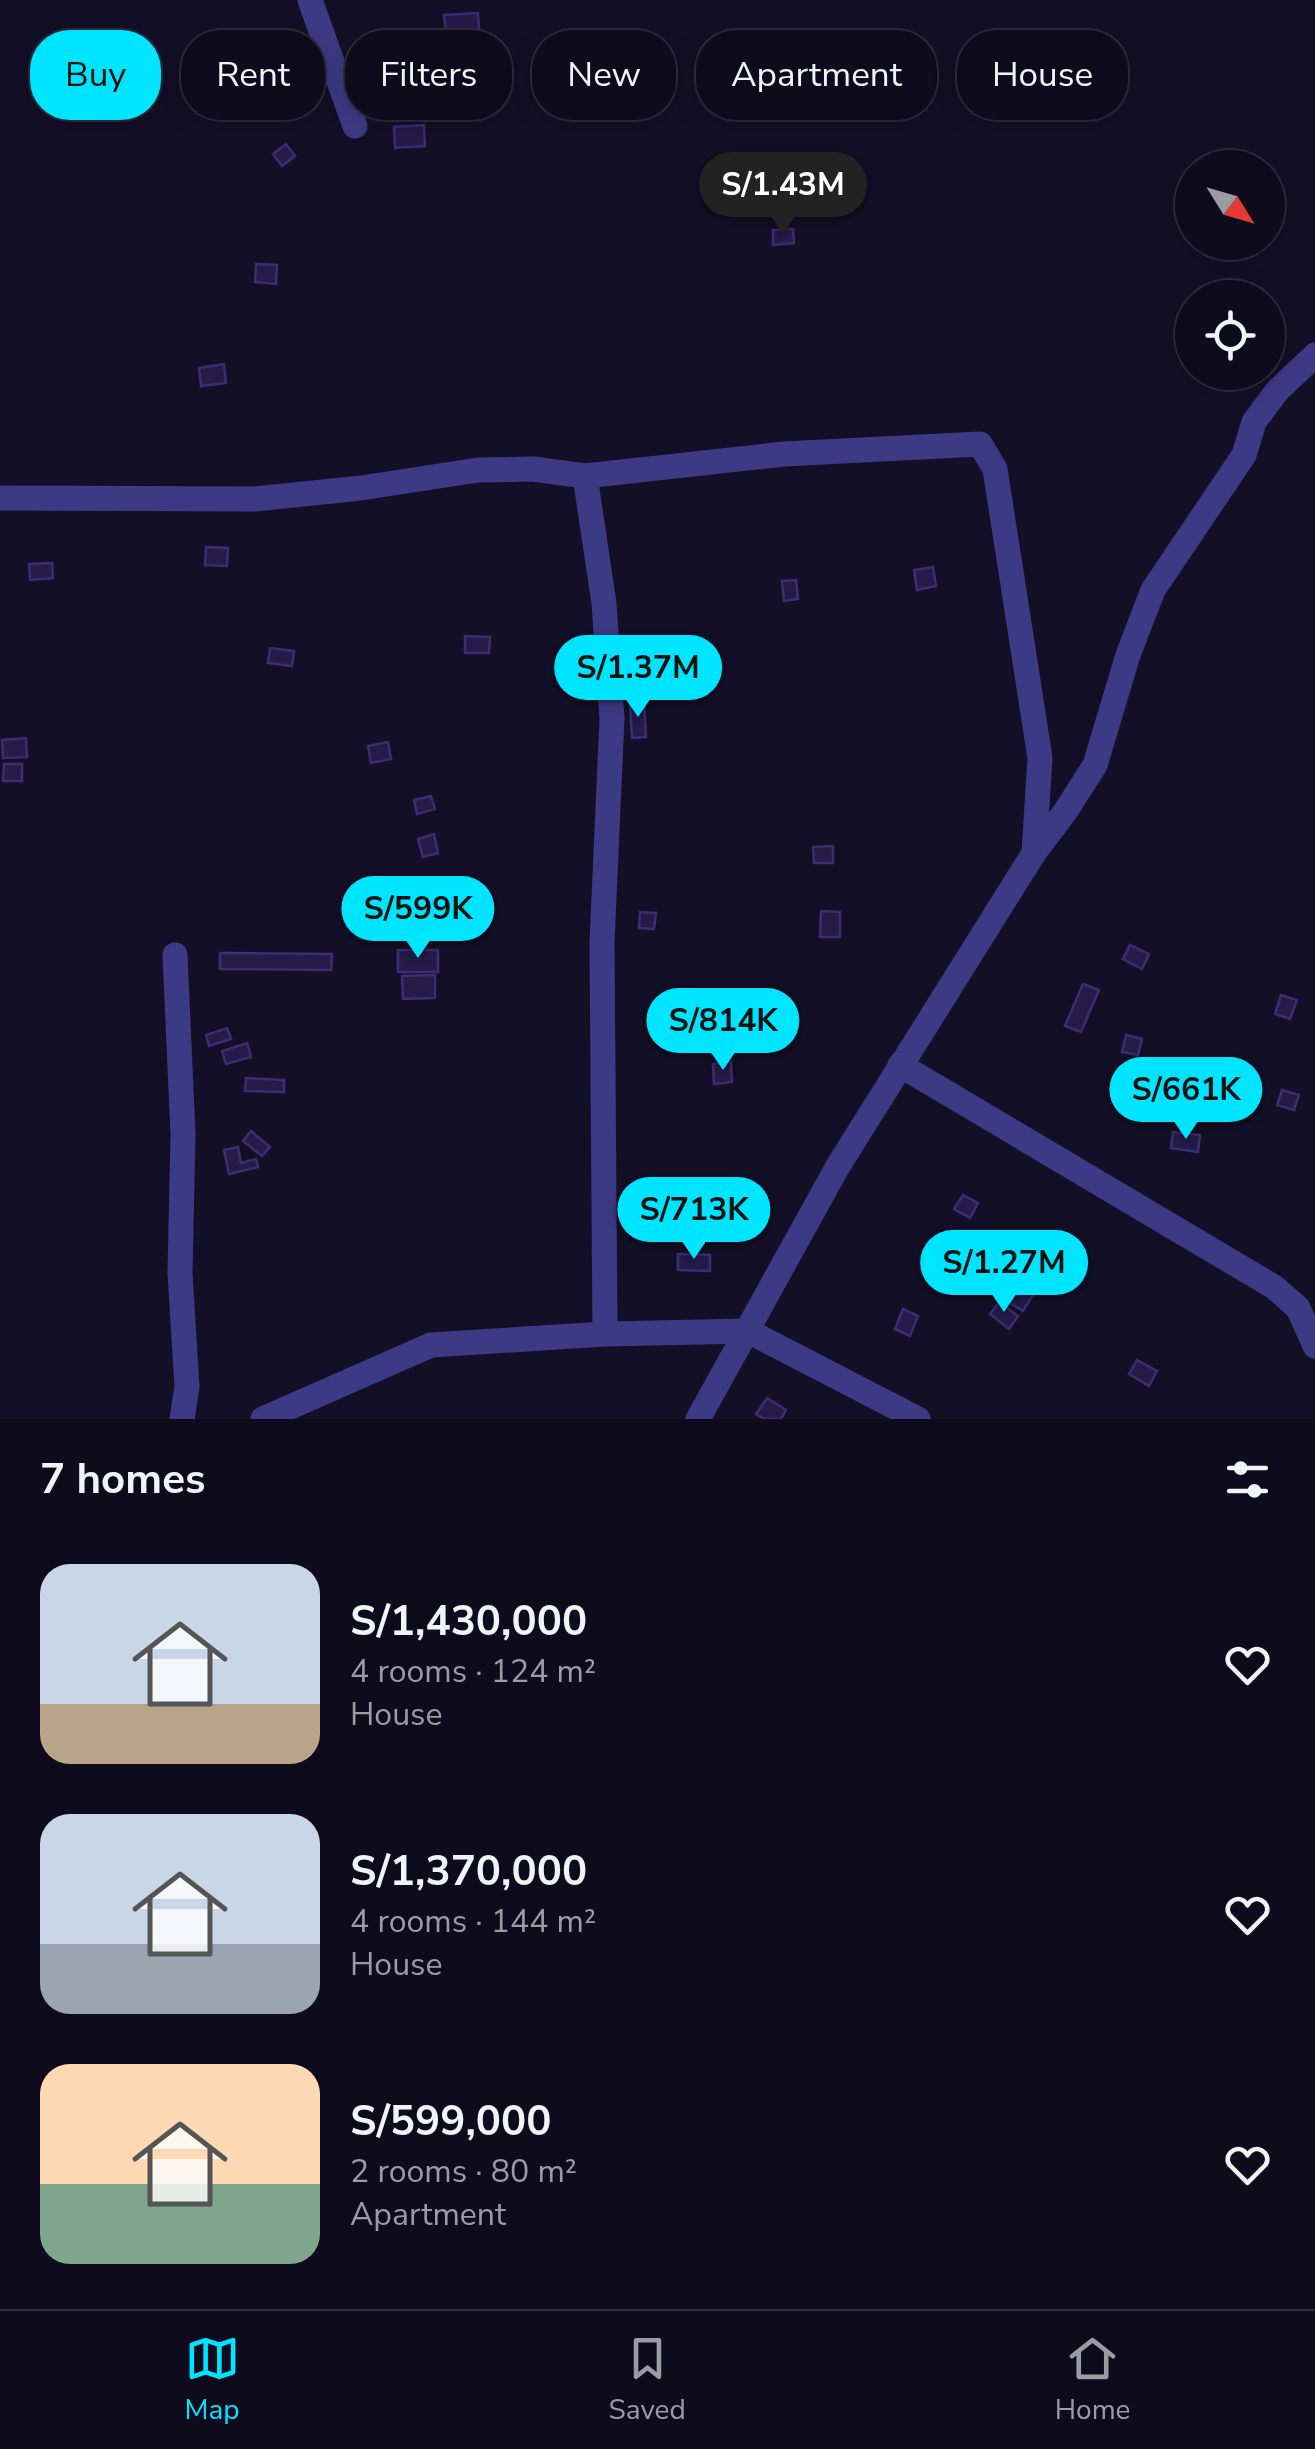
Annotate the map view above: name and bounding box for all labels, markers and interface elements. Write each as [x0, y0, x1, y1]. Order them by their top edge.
chip: Buy [30, 30, 161, 120]
chip: Rent [181, 30, 325, 120]
chip: Filters [345, 30, 512, 120]
chip: New [532, 30, 676, 120]
chip: Apartment [696, 30, 937, 120]
chip: House [957, 30, 1128, 120]
north arrow [1175, 150, 1285, 260]
map controls [1175, 150, 1285, 390]
pin: S/1.43M [691, 152, 875, 237]
text: S/1.43M [721, 163, 845, 206]
button: locate [1175, 280, 1285, 390]
pin: S/1.37M [546, 635, 730, 720]
text: S/1.37M [576, 646, 700, 689]
pin: S/599K [337, 876, 499, 961]
text: S/599K [363, 887, 473, 930]
pin: S/814K [642, 988, 804, 1073]
text: S/814K [668, 999, 778, 1042]
pin: S/661K [1105, 1057, 1267, 1142]
text: S/661K [1131, 1068, 1241, 1111]
pin: S/713K [613, 1177, 775, 1262]
text: S/713K [639, 1188, 749, 1231]
pin: S/1.27M [912, 1230, 1096, 1315]
text: S/1.27M [942, 1241, 1066, 1284]
text: 7 homes [40, 1451, 205, 1508]
icon: filters [1220, 1452, 1275, 1507]
text: S/1,430,000 [350, 1593, 587, 1650]
icon: home [120, 1604, 240, 1724]
icon: heart [1220, 1637, 1275, 1692]
text: 4 rooms · 124 m² [350, 1650, 596, 1693]
text: House [350, 1693, 443, 1736]
text: S/1,370,000 [350, 1843, 587, 1900]
icon: home [120, 1854, 240, 1974]
icon: heart [1220, 1887, 1275, 1942]
text: 4 rooms · 144 m² [350, 1900, 596, 1943]
text: House [350, 1943, 443, 1986]
text: S/599,000 [350, 2093, 551, 2150]
icon: home [120, 2104, 240, 2224]
icon: heart [1220, 2137, 1275, 2192]
text: 2 rooms · 80 m² [350, 2150, 577, 2193]
text: Apartment [350, 2193, 506, 2236]
tab: Map [184, 2331, 240, 2429]
tab: Saved [608, 2331, 686, 2429]
tab: Home [1055, 2331, 1131, 2429]

